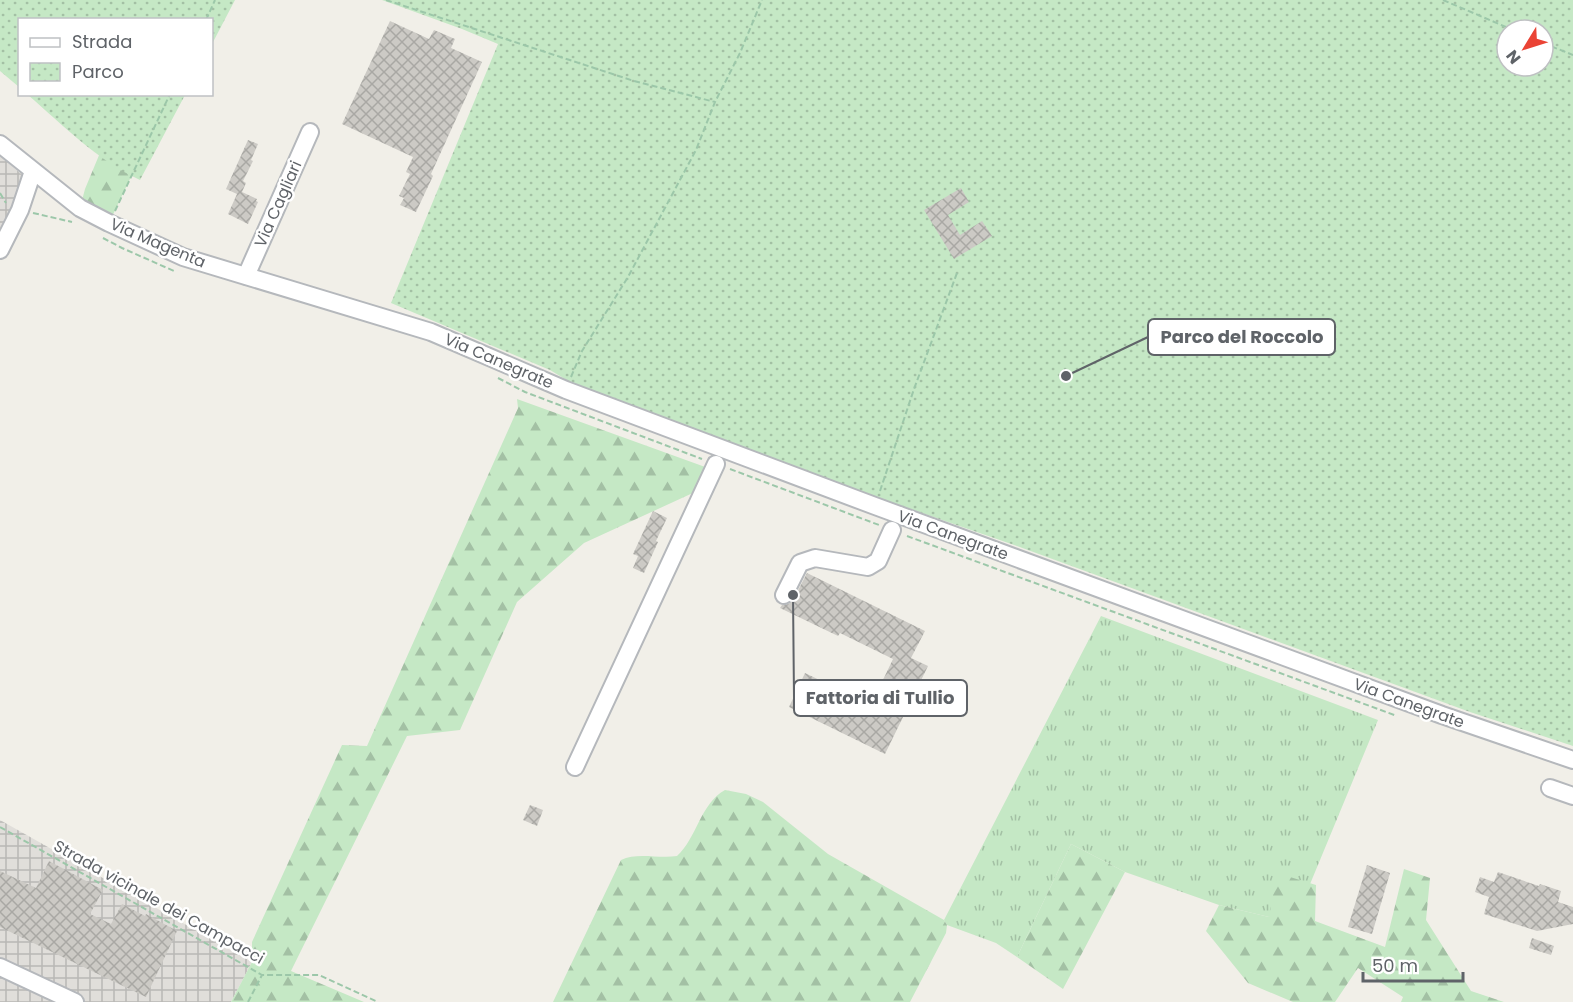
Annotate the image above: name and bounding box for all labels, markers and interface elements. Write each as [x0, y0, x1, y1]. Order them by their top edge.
legend [18, 18, 213, 96]
north arrow [1495, 18, 1555, 78]
text: Strada [72, 29, 132, 54]
text: N [1501, 45, 1526, 69]
text: Parco [72, 59, 124, 84]
street label: Via Cagliari [249, 157, 307, 251]
street label: Via Magenta [107, 212, 209, 274]
callout: Parco del Roccolo [1148, 319, 1335, 355]
text: Parco del Roccolo [1161, 324, 1324, 349]
street label: Via Canegrate [441, 328, 557, 394]
street label: Via Canegrate [894, 504, 1012, 566]
street label: Via Canegrate [1350, 672, 1468, 734]
callout: Fattoria di Tullio [794, 680, 967, 716]
text: Fattoria di Tullio [806, 685, 954, 710]
street label: Strada vicinale dei Campacci [50, 834, 268, 970]
scale bar [1363, 945, 1464, 983]
text: 50 m [1372, 953, 1418, 978]

